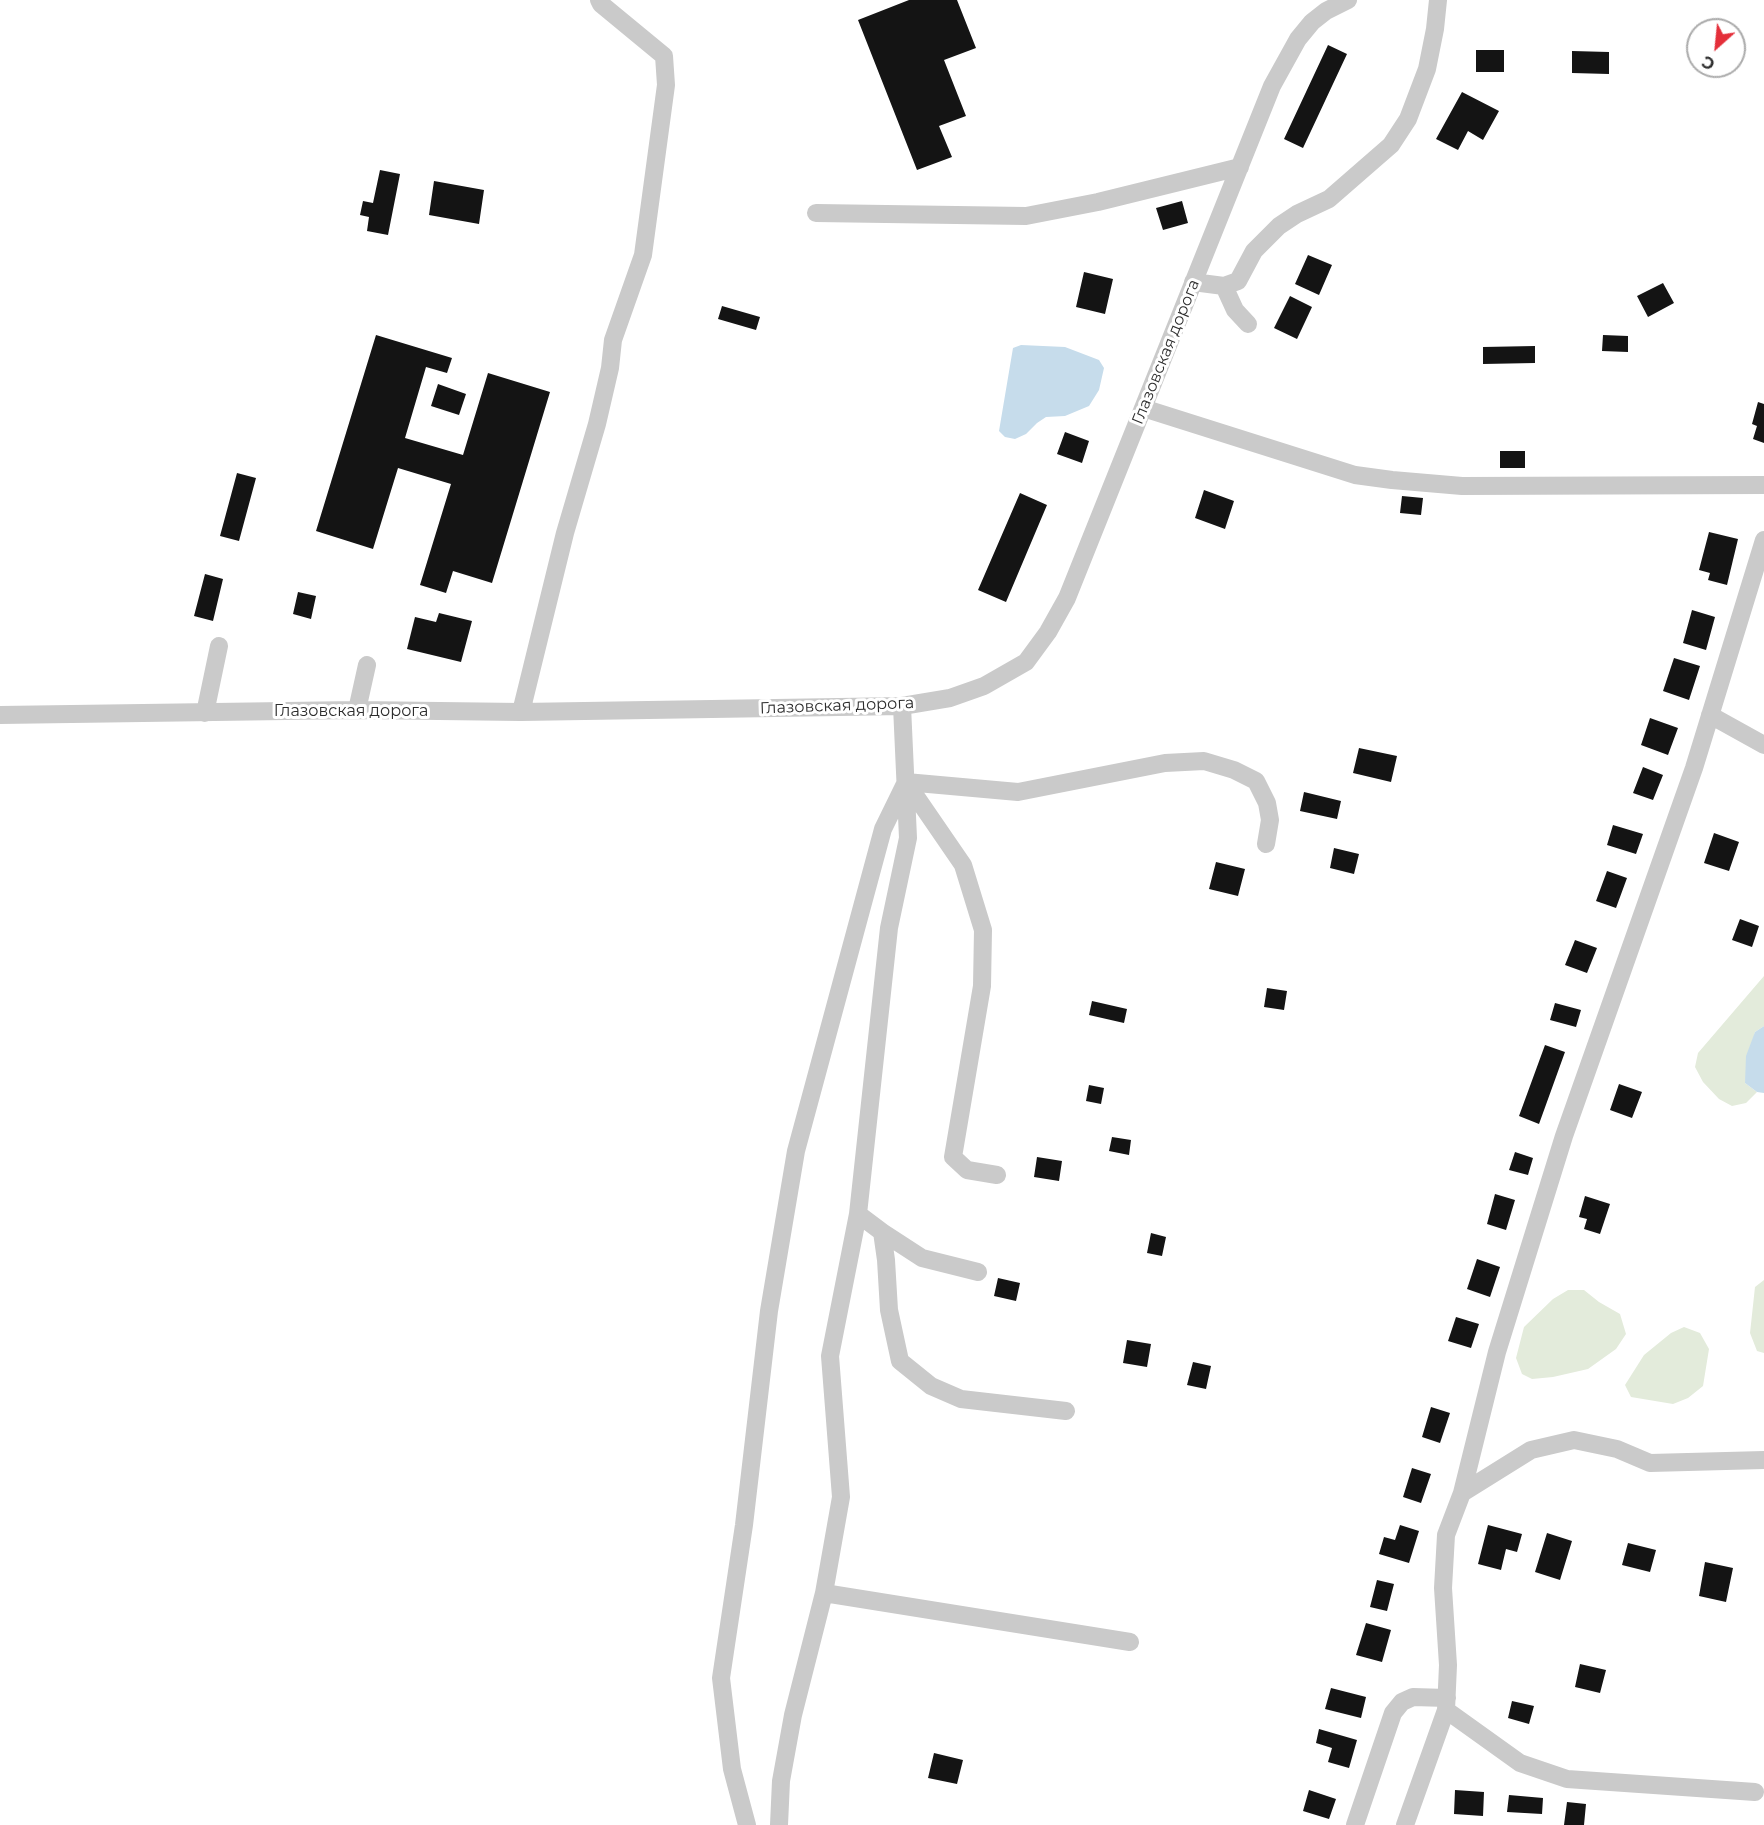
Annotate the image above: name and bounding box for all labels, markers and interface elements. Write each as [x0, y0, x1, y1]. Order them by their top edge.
north arrow [1686, 18, 1746, 78]
text: С [1699, 52, 1718, 74]
street label: Глазовская дорога [1128, 277, 1204, 427]
street label: Глазовская дорога [759, 694, 915, 718]
street label: Глазовская дорога [274, 701, 428, 721]

